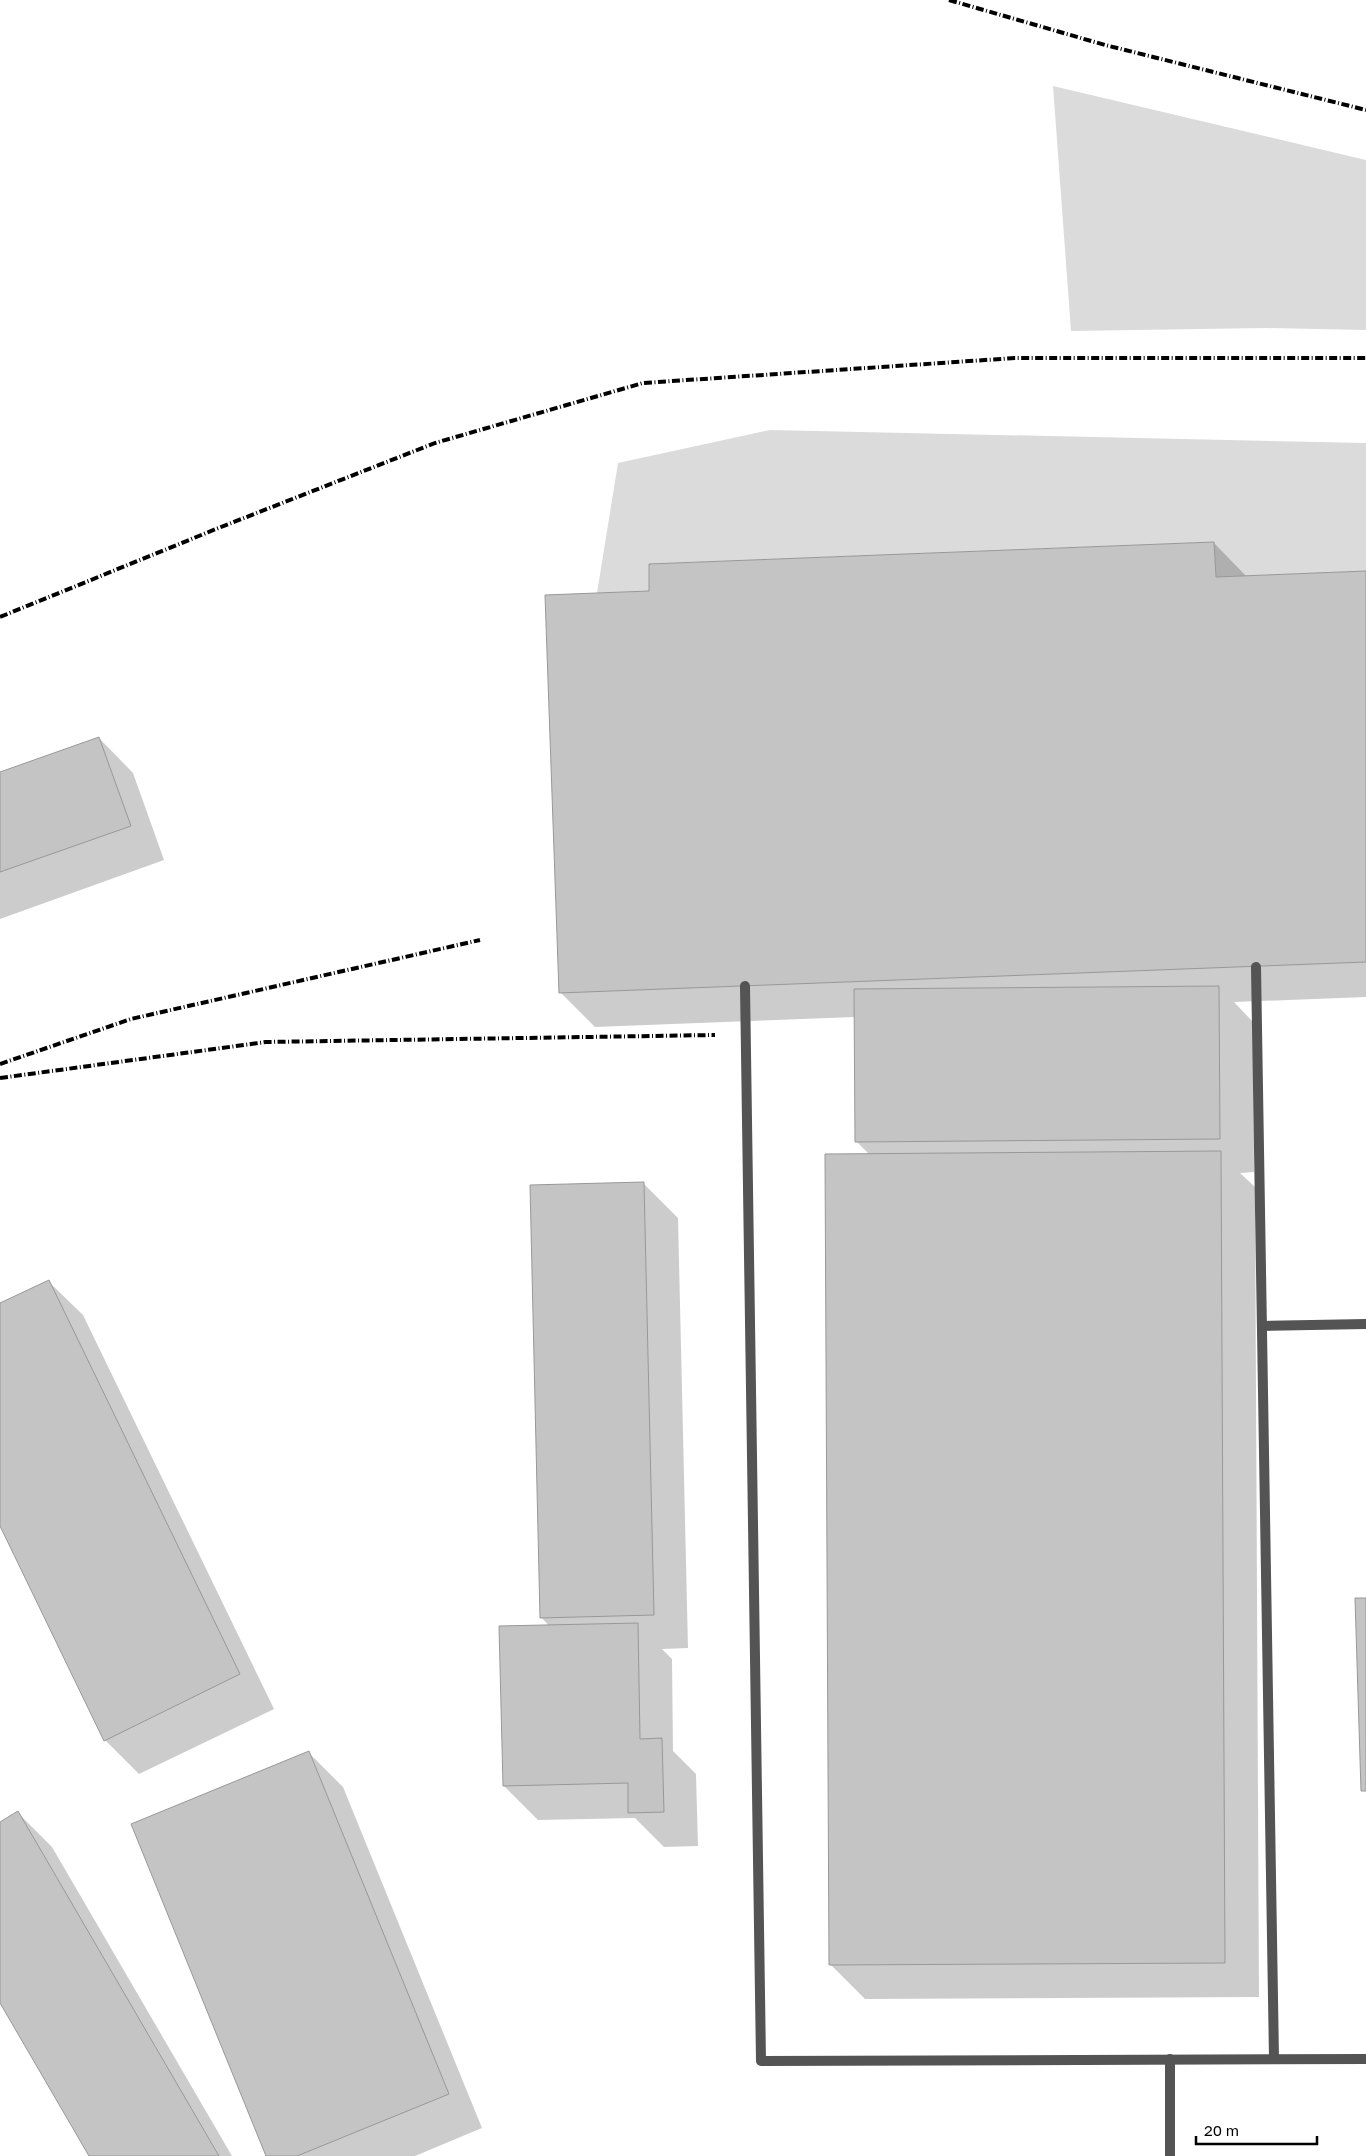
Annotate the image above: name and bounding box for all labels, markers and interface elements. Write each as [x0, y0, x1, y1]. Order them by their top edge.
scale bar [1196, 2114, 1317, 2146]
text: 20 m [1204, 2121, 1239, 2139]

